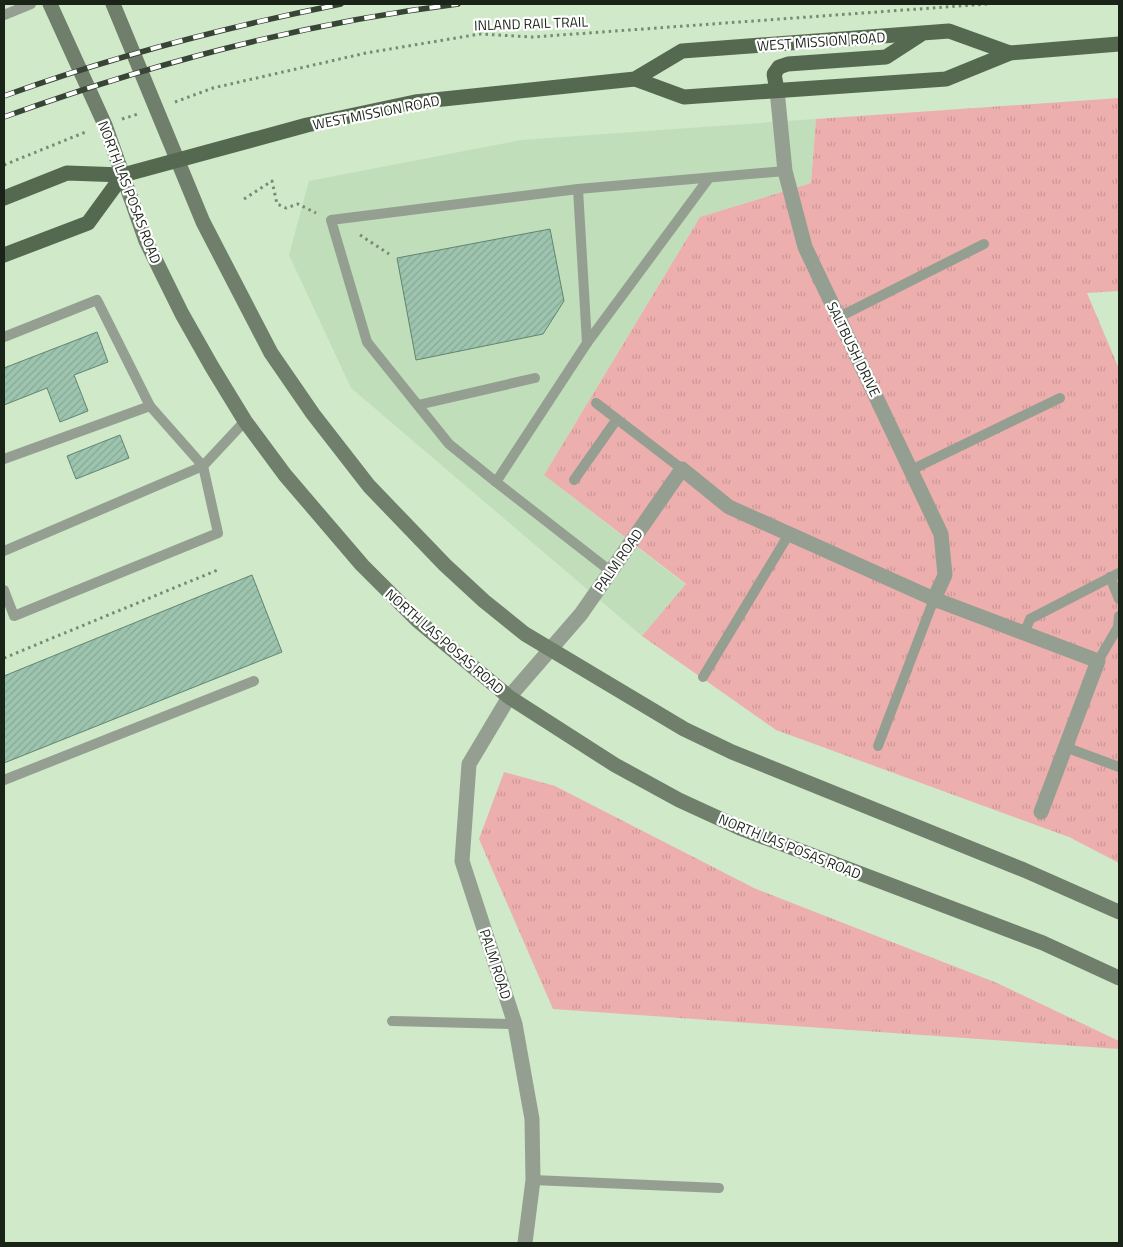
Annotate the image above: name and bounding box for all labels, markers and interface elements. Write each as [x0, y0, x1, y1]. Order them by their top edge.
street label: INLAND RAIL TRAIL [474, 11, 589, 35]
street label: WEST MISSION ROAD [756, 26, 886, 56]
street label: WEST MISSION ROAD [311, 89, 441, 135]
street label: NORTH LAS POSAS ROAD [93, 117, 167, 267]
street label: SALTBUSH DRIVE [822, 298, 886, 400]
street label: PALM ROAD [589, 524, 647, 596]
street label: NORTH LAS POSAS ROAD [381, 583, 509, 699]
street label: NORTH LAS POSAS ROAD [716, 808, 864, 884]
street label: PALM ROAD [475, 926, 517, 1002]

